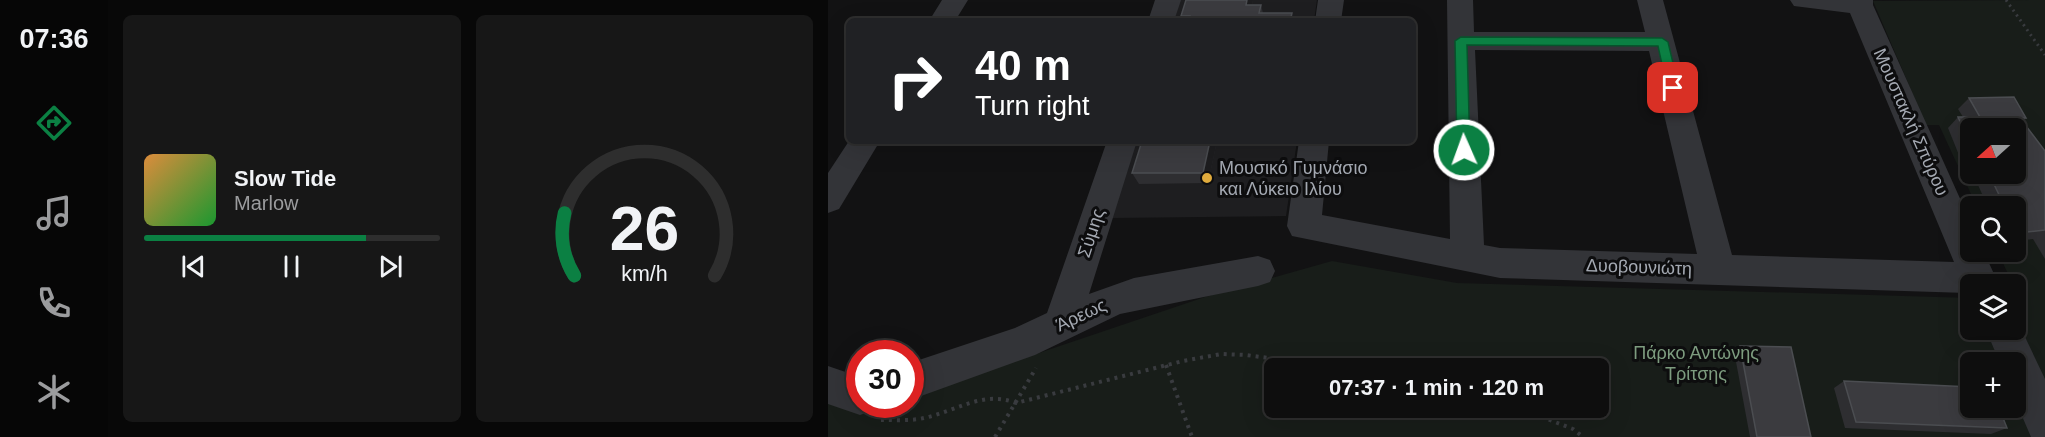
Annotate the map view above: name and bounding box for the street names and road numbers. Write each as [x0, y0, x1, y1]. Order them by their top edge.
street label: Μουστακλή Σπύρου [1870, 45, 1952, 199]
street label: Σύμης [1074, 206, 1108, 260]
street label: Δυοβουνιώτη [1586, 255, 1692, 279]
street label: Άρεως [1053, 295, 1110, 335]

